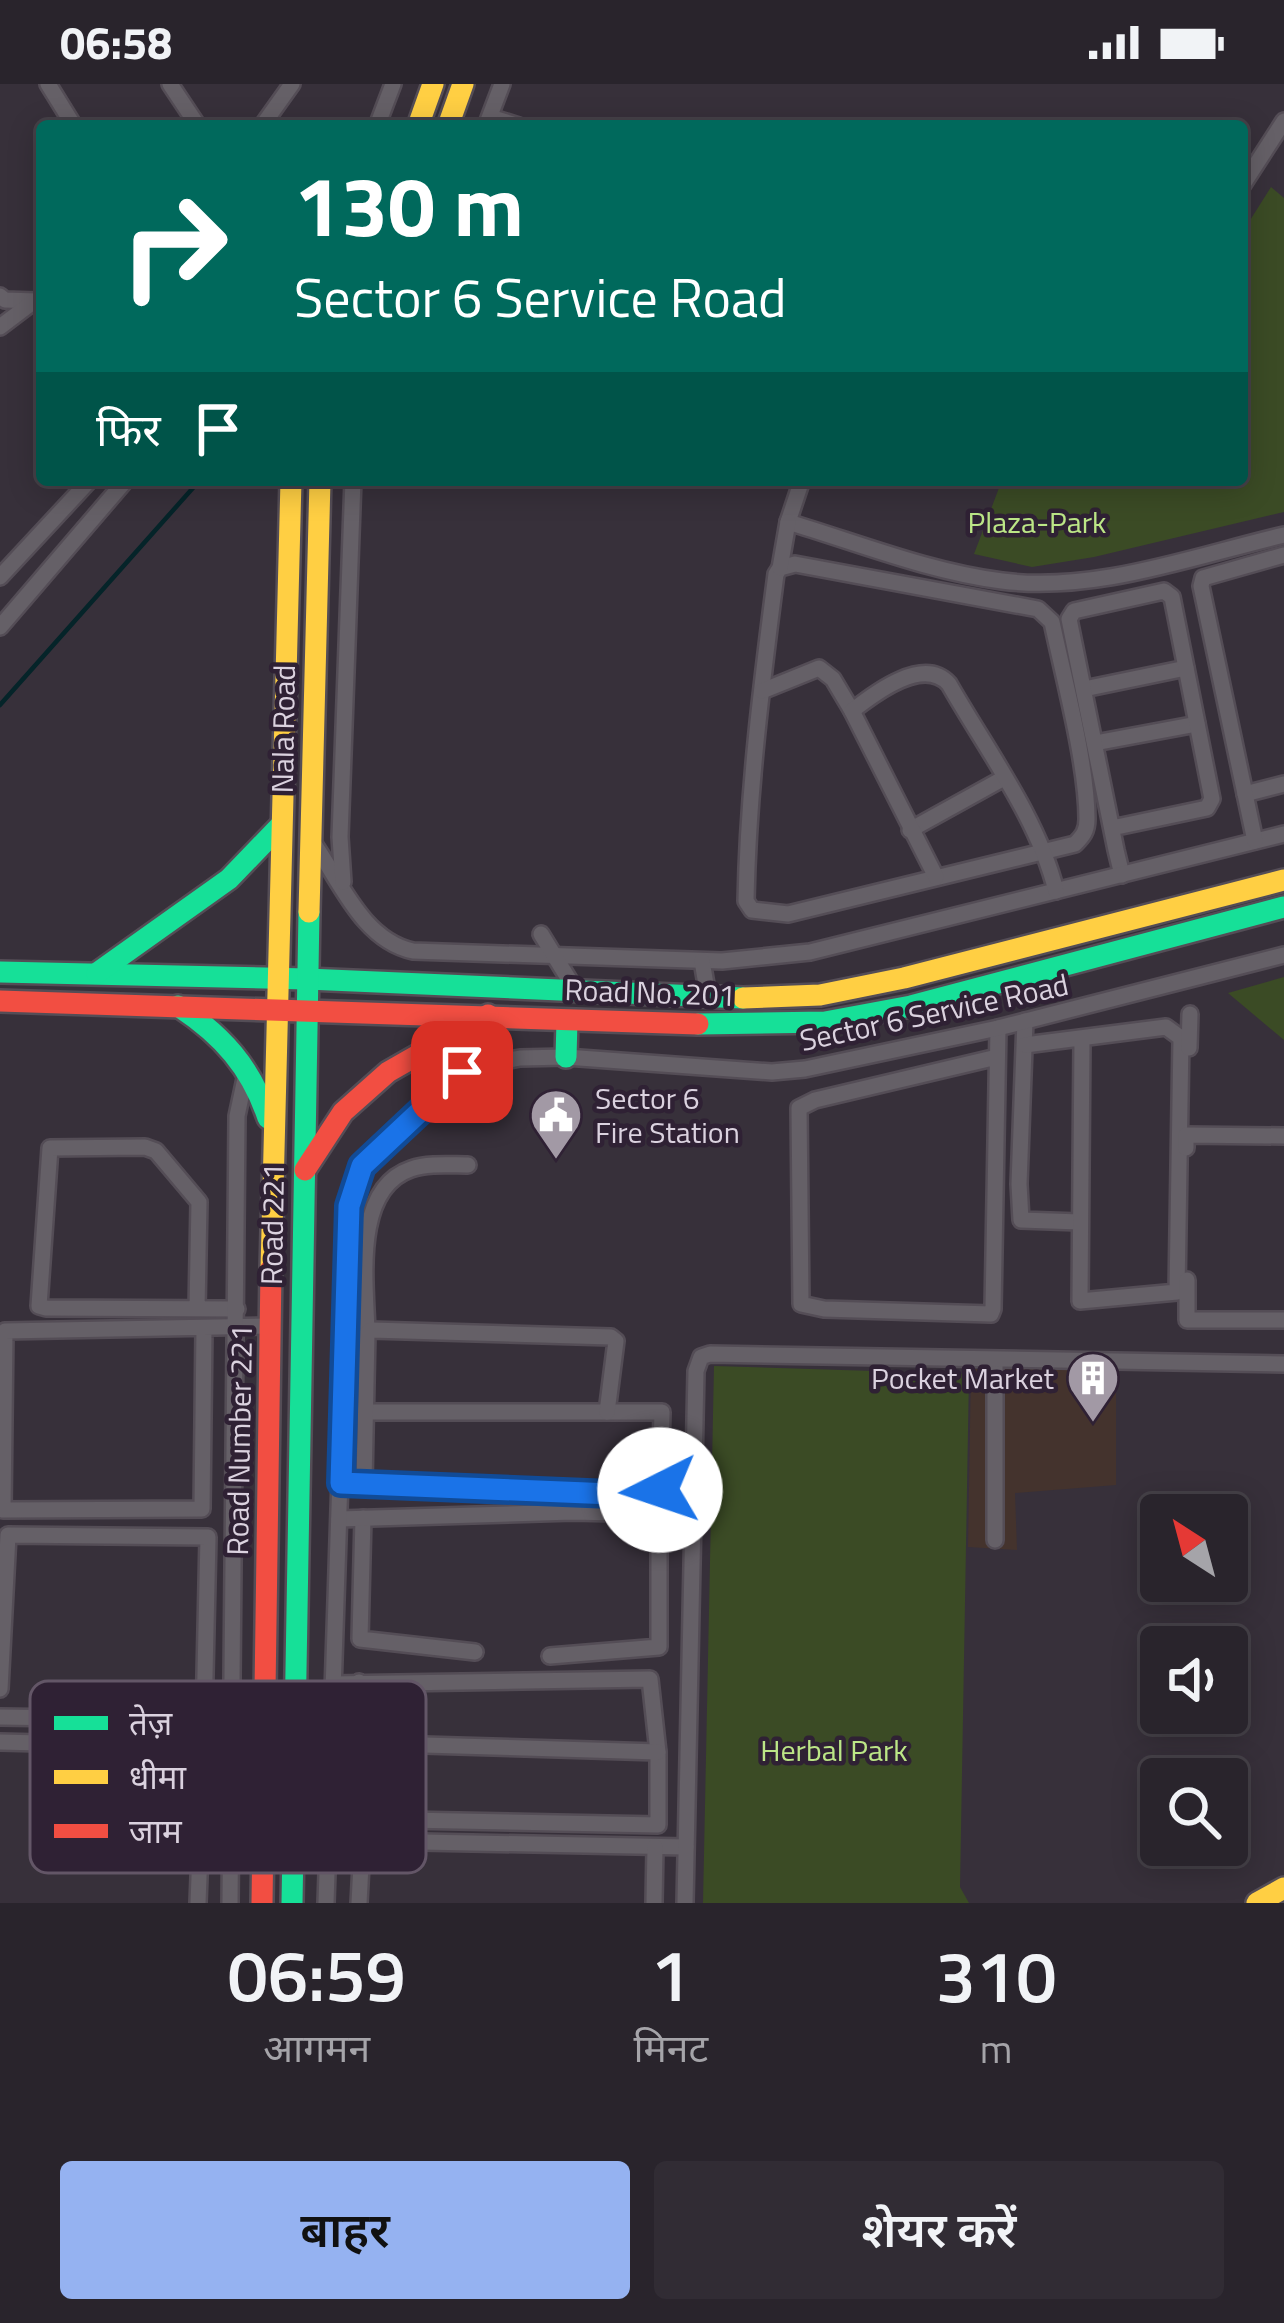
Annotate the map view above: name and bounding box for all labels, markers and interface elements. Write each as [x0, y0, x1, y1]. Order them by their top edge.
text: 06:58 [60, 8, 172, 76]
text: 130 m [294, 141, 524, 269]
icon: right [96, 168, 252, 324]
text: Sector 6 Service Road [294, 256, 787, 338]
text: फिर [96, 395, 161, 463]
icon: arrive [185, 396, 251, 462]
park label: Plaza-Park [968, 499, 1107, 545]
street label: Nala Road [259, 664, 307, 794]
street label: Sector 6 Service Road [795, 961, 1073, 1063]
street label: Road No. 201 [564, 966, 736, 1018]
pin [411, 1021, 513, 1123]
icon: arrive [429, 1039, 495, 1105]
place label: Sector 6 Fire Station [595, 1075, 740, 1155]
public building icon: Sector 6 Fire Station [528, 1087, 584, 1161]
street label: Road 221 [248, 1163, 296, 1285]
street label: Road Number 221 [214, 1324, 264, 1556]
building icon: Pocket Market [1065, 1350, 1121, 1424]
place label: Pocket Market [871, 1355, 1054, 1401]
position arrow [597, 1427, 723, 1553]
north arrow [1140, 1494, 1248, 1602]
map controls [1140, 1494, 1248, 1866]
button: sound [1140, 1626, 1248, 1734]
legend [30, 1681, 426, 1873]
text: तेज़ [129, 1698, 173, 1748]
park label: Herbal Park [760, 1727, 908, 1773]
text: धीमा [129, 1752, 188, 1802]
button: search [1140, 1758, 1248, 1866]
text: जाम [129, 1806, 183, 1856]
text: 06:59 [227, 1919, 406, 2029]
text: 1 [651, 1919, 691, 2029]
text: 310 [936, 1920, 1057, 2030]
text: आगमन [263, 2018, 370, 2077]
text: मिनट [633, 2018, 708, 2077]
text: m [980, 2019, 1012, 2078]
button: बाहर [60, 2161, 630, 2299]
button: शेयर करें [654, 2161, 1224, 2299]

